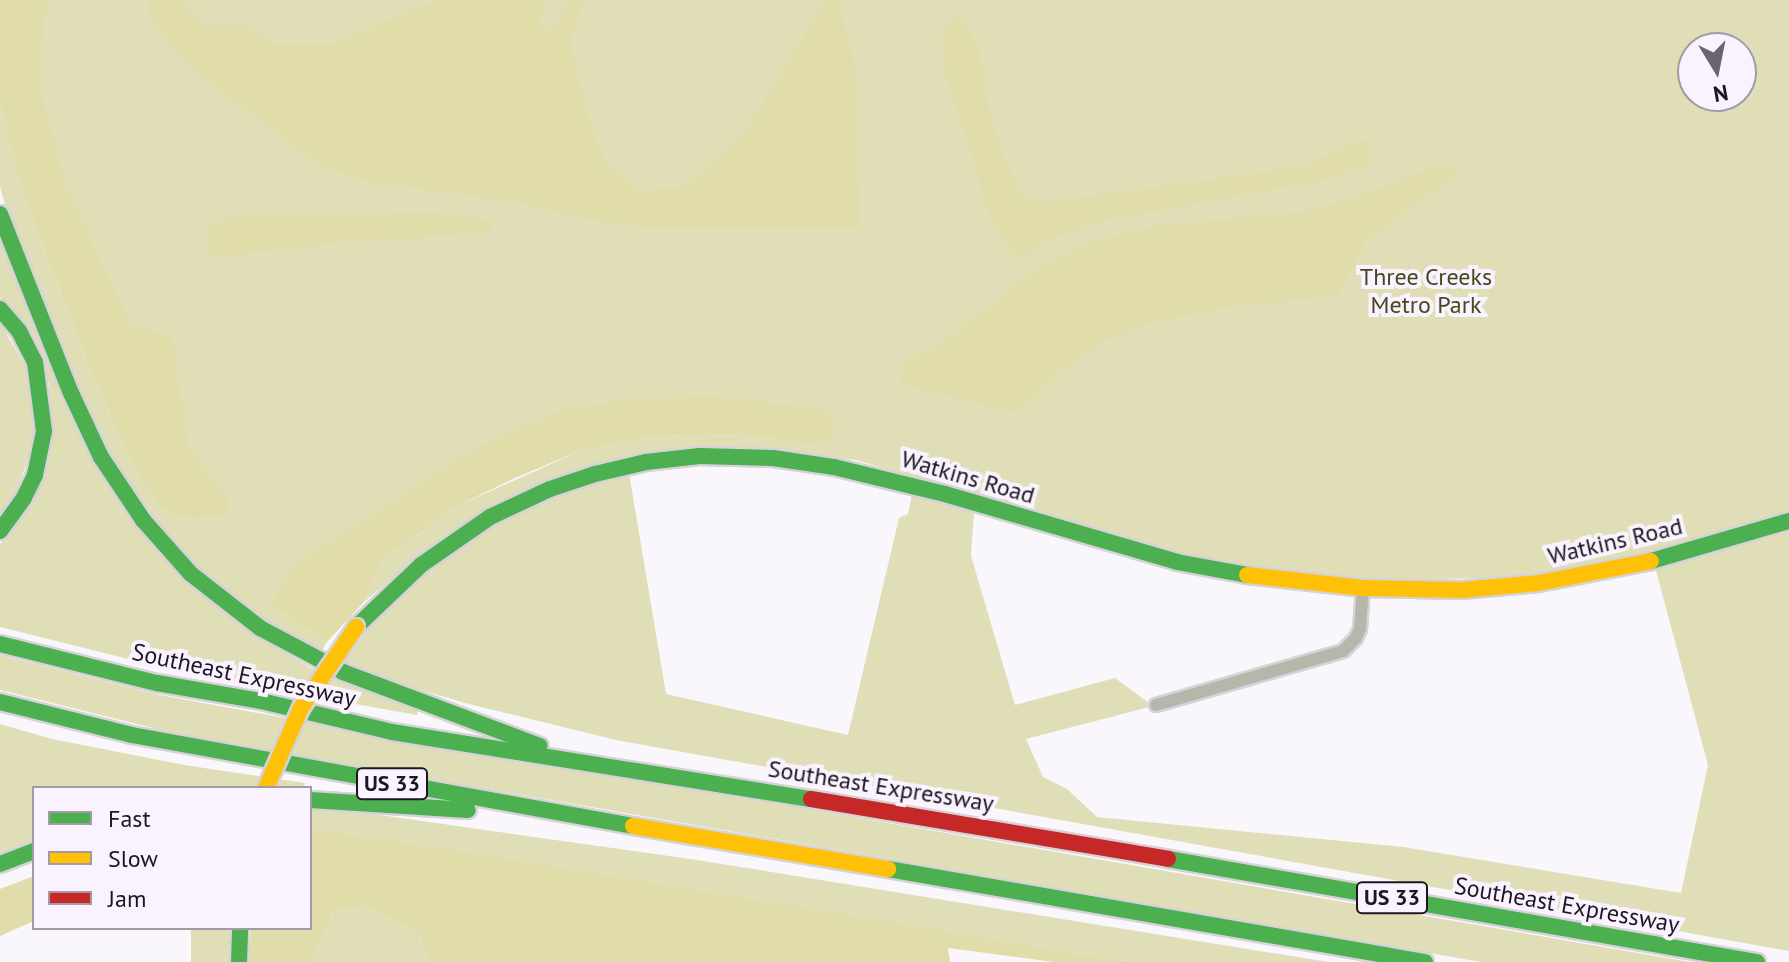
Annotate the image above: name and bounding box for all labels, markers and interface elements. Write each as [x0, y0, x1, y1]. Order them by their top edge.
north arrow [1677, 32, 1757, 112]
text: N [1711, 79, 1730, 109]
park label: Three Creeks Metro Park [1360, 263, 1492, 319]
street label: Watkins Road [898, 444, 1038, 510]
street label: Watkins Road [1545, 512, 1685, 570]
street label: Southeast Expressway [129, 637, 359, 713]
street label: Southeast Expressway [766, 754, 996, 818]
road number: US 33 [356, 766, 428, 802]
legend [32, 786, 312, 930]
text: Fast [108, 803, 151, 834]
text: Slow [108, 843, 158, 874]
street label: Southeast Expressway [1452, 871, 1682, 939]
road number: US 33 [1356, 880, 1428, 916]
text: Jam [108, 883, 146, 914]

